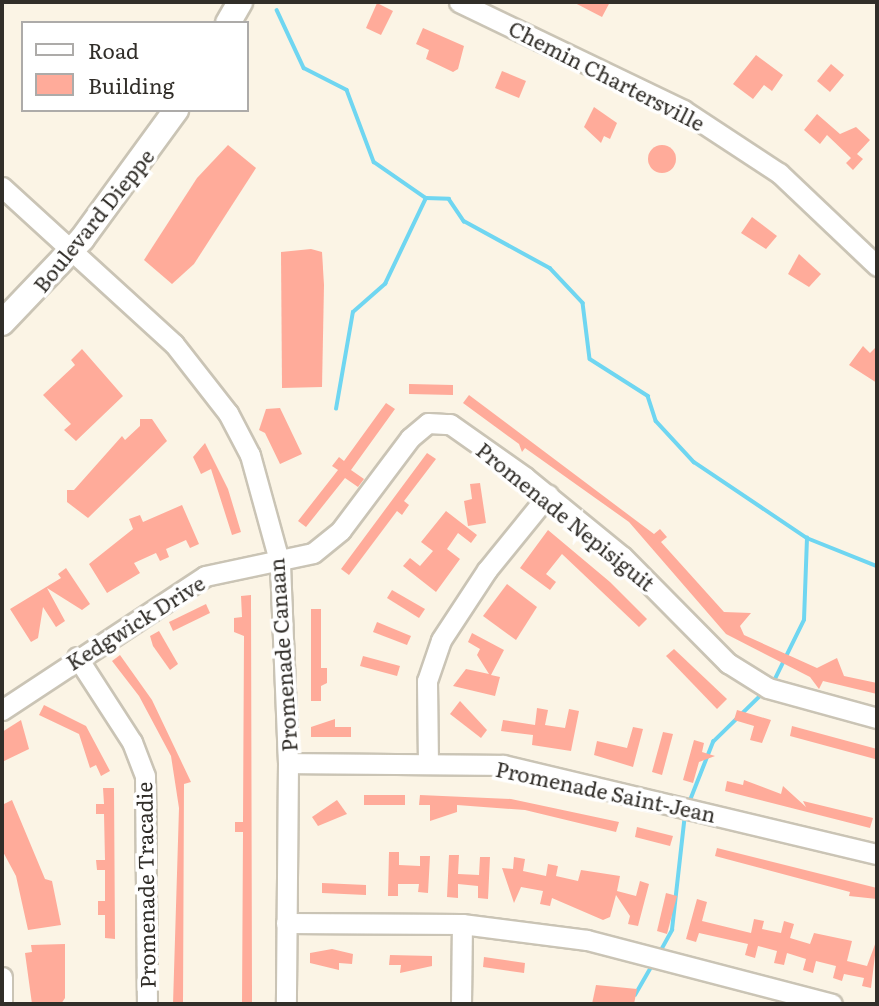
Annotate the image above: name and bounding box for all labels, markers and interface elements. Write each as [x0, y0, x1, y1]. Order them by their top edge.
street label: Chemin Chartersville [505, 15, 709, 135]
legend [21, 21, 248, 112]
text: Road [88, 34, 139, 65]
text: Building [88, 69, 174, 100]
street label: Boulevard Dieppe [27, 143, 159, 297]
street label: Promenade Nepisiguit [472, 436, 660, 596]
street label: Promenade Canaan [263, 557, 301, 753]
street label: Kedgwick Drive [61, 569, 209, 675]
street label: Promenade Saint-Jean [494, 755, 718, 827]
street label: Promenade Tracadie [131, 781, 159, 989]

